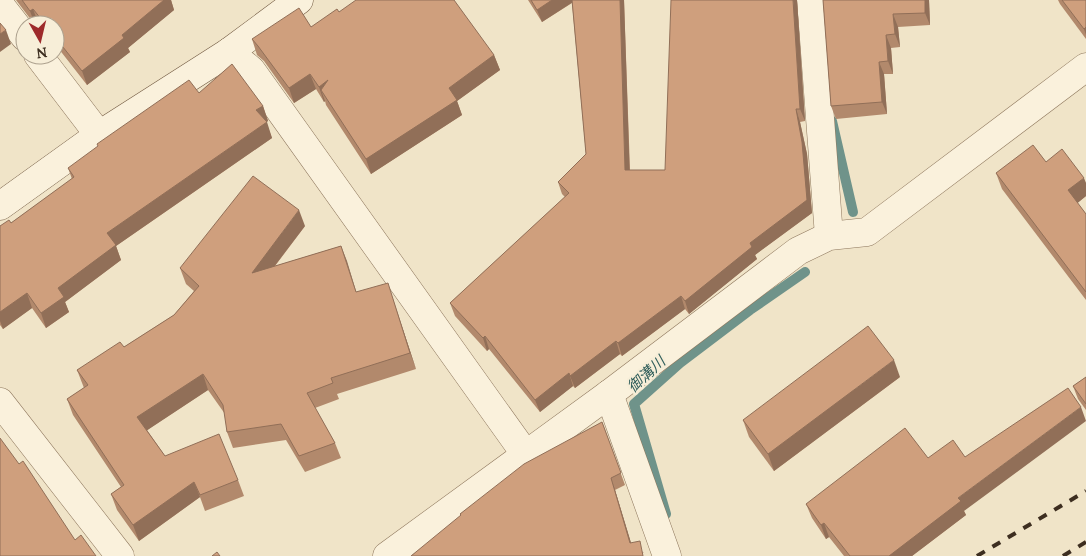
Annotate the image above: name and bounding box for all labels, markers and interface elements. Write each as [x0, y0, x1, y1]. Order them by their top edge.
north arrow [15, 15, 65, 65]
text: N [35, 43, 48, 63]
water label: 御溝川 [623, 350, 670, 396]

